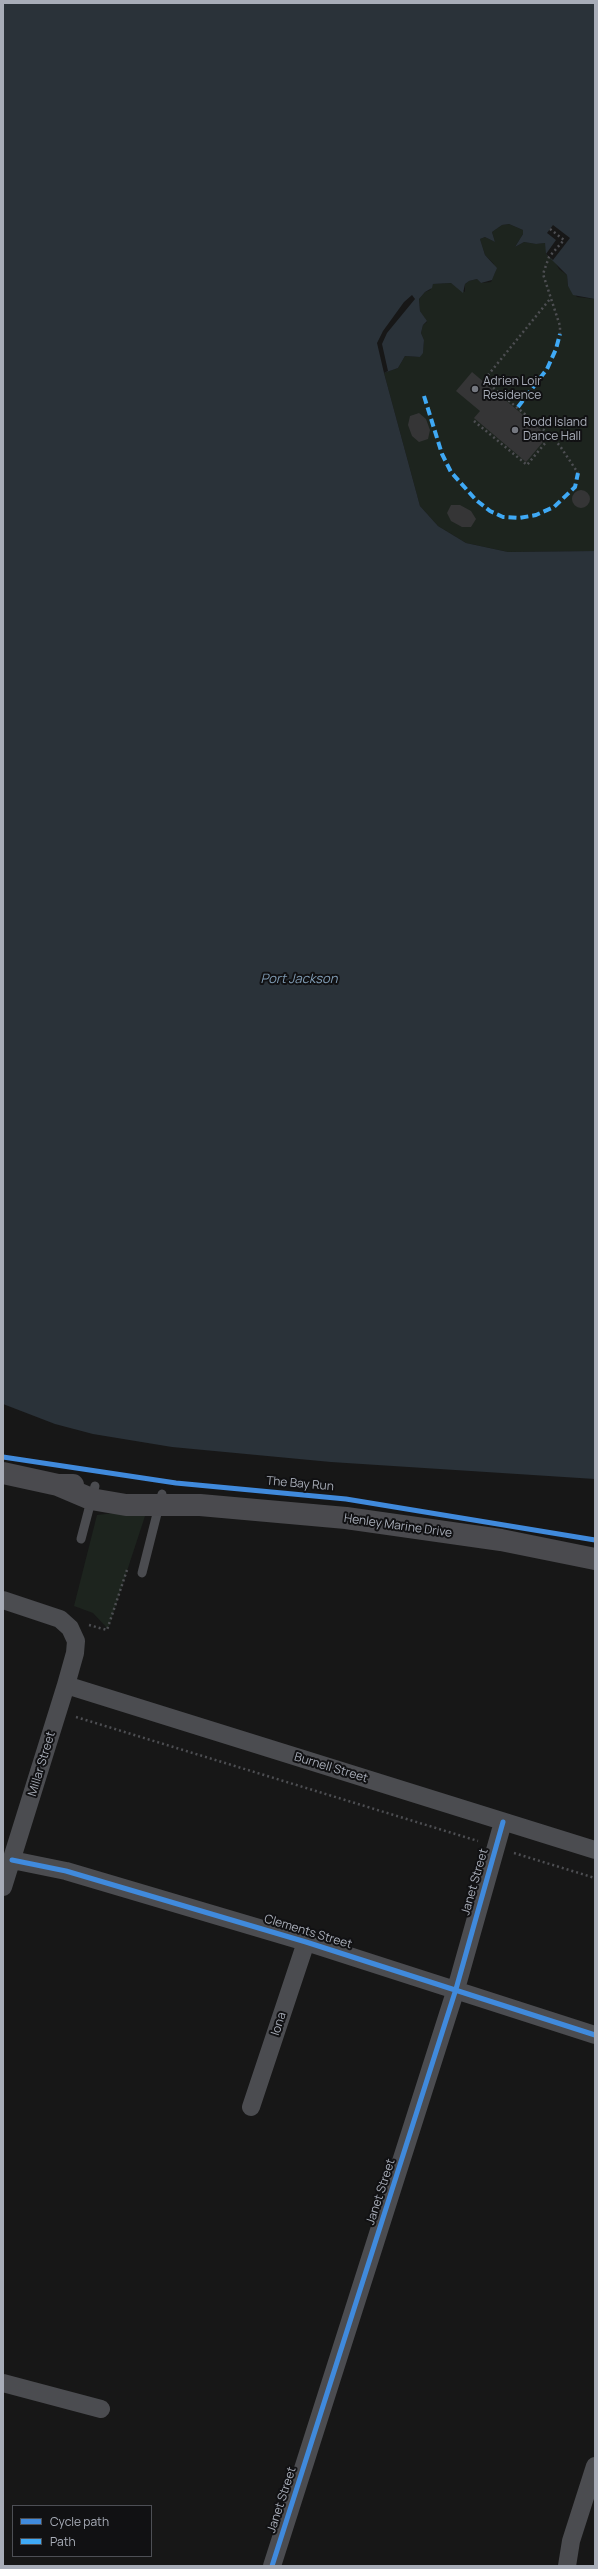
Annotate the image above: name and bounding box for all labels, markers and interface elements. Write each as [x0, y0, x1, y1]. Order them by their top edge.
place label: Adrien Loir Residence [483, 375, 542, 403]
marker: Adrien Loir Residence [470, 384, 480, 394]
place label: Rodd Island Dance Hall [523, 416, 587, 444]
marker: Rodd Island Dance Hall [510, 425, 520, 435]
water label: Port Jackson [261, 971, 337, 987]
street label: The Bay Run [266, 1474, 334, 1494]
street label: Henley Marine Drive [343, 1511, 453, 1541]
street label: Millar Street [25, 1730, 59, 1798]
street label: Burnell Street [292, 1750, 370, 1786]
street label: Janet Street [459, 1847, 491, 1917]
street label: Clements Street [262, 1912, 354, 1952]
street label: Iona [268, 2011, 290, 2037]
street label: Janet Street [364, 2157, 398, 2227]
street label: Janet Street [265, 2465, 299, 2535]
legend [12, 2505, 152, 2557]
text: Cycle path [50, 2513, 109, 2530]
text: Path [50, 2533, 76, 2550]

